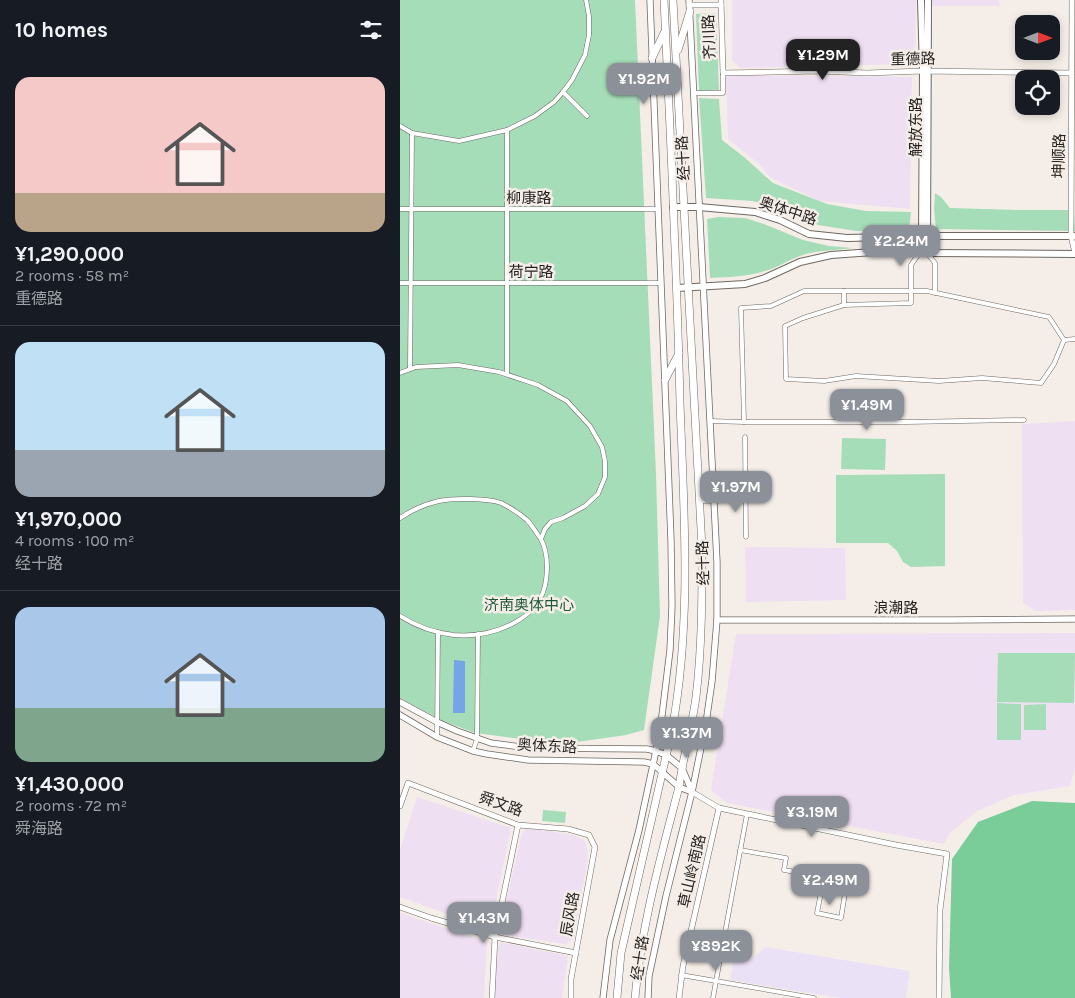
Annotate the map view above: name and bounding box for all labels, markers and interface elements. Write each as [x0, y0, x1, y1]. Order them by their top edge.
street label: 齐川路 [699, 14, 719, 60]
north arrow [1015, 15, 1060, 60]
map controls [1015, 15, 1060, 115]
icon: filters [357, 16, 385, 44]
text: 10 homes [15, 18, 108, 42]
pin: ¥1.29M [782, 38, 864, 81]
text: ¥1.29M [797, 45, 849, 64]
street label: 重德路 [890, 50, 936, 68]
pin: ¥1.92M [603, 62, 685, 105]
text: ¥1.92M [618, 69, 670, 88]
button: locate [1015, 70, 1060, 115]
street label: 解放东路 [907, 97, 925, 157]
icon: home [155, 109, 245, 199]
street label: 坤顺路 [1050, 133, 1068, 179]
street label: 经十路 [673, 135, 693, 181]
street label: 柳康路 [506, 189, 552, 207]
street label: 奥体中路 [757, 193, 819, 229]
pin: ¥2.24M [860, 224, 942, 267]
text: ¥2.24M [873, 231, 929, 250]
text: ¥1,290,000 [15, 242, 124, 266]
street label: 荷宁路 [508, 263, 554, 281]
text: 2 rooms · 58 m² [15, 266, 129, 285]
text: 重德路 [15, 289, 63, 308]
icon: home [155, 375, 245, 465]
pin: ¥1.49M [826, 388, 908, 431]
text: ¥1.49M [841, 395, 893, 414]
pin: ¥1.97M [695, 470, 777, 513]
text: ¥1.97M [711, 477, 761, 496]
text: ¥1,970,000 [15, 507, 122, 531]
text: 4 rooms · 100 m² [15, 531, 134, 550]
street label: 经十路 [693, 540, 713, 586]
text: 经十路 [15, 554, 63, 573]
park label: 济南奥体中心 [484, 596, 574, 614]
street label: 浪潮路 [873, 599, 919, 617]
icon: home [155, 640, 245, 730]
pin: ¥1.37M [646, 716, 728, 759]
text: ¥1.37M [662, 723, 712, 742]
street label: 奥体东路 [517, 735, 577, 757]
text: ¥1,430,000 [15, 772, 124, 796]
street label: 舜文路 [477, 788, 525, 820]
text: 2 rooms · 72 m² [15, 796, 127, 815]
pin: ¥3.19M [771, 796, 853, 838]
text: ¥3.19M [786, 802, 838, 821]
text: 舜海路 [15, 819, 63, 838]
street label: 草山岭南路 [675, 832, 709, 910]
pin: ¥2.49M [789, 864, 871, 906]
text: ¥2.49M [802, 870, 858, 889]
street label: 辰风路 [557, 890, 583, 938]
pin: ¥1.43M [443, 902, 525, 944]
text: ¥1.43M [458, 908, 510, 927]
pin: ¥892K [681, 930, 751, 972]
street label: 经十路 [628, 934, 652, 982]
text: ¥892K [691, 936, 741, 955]

